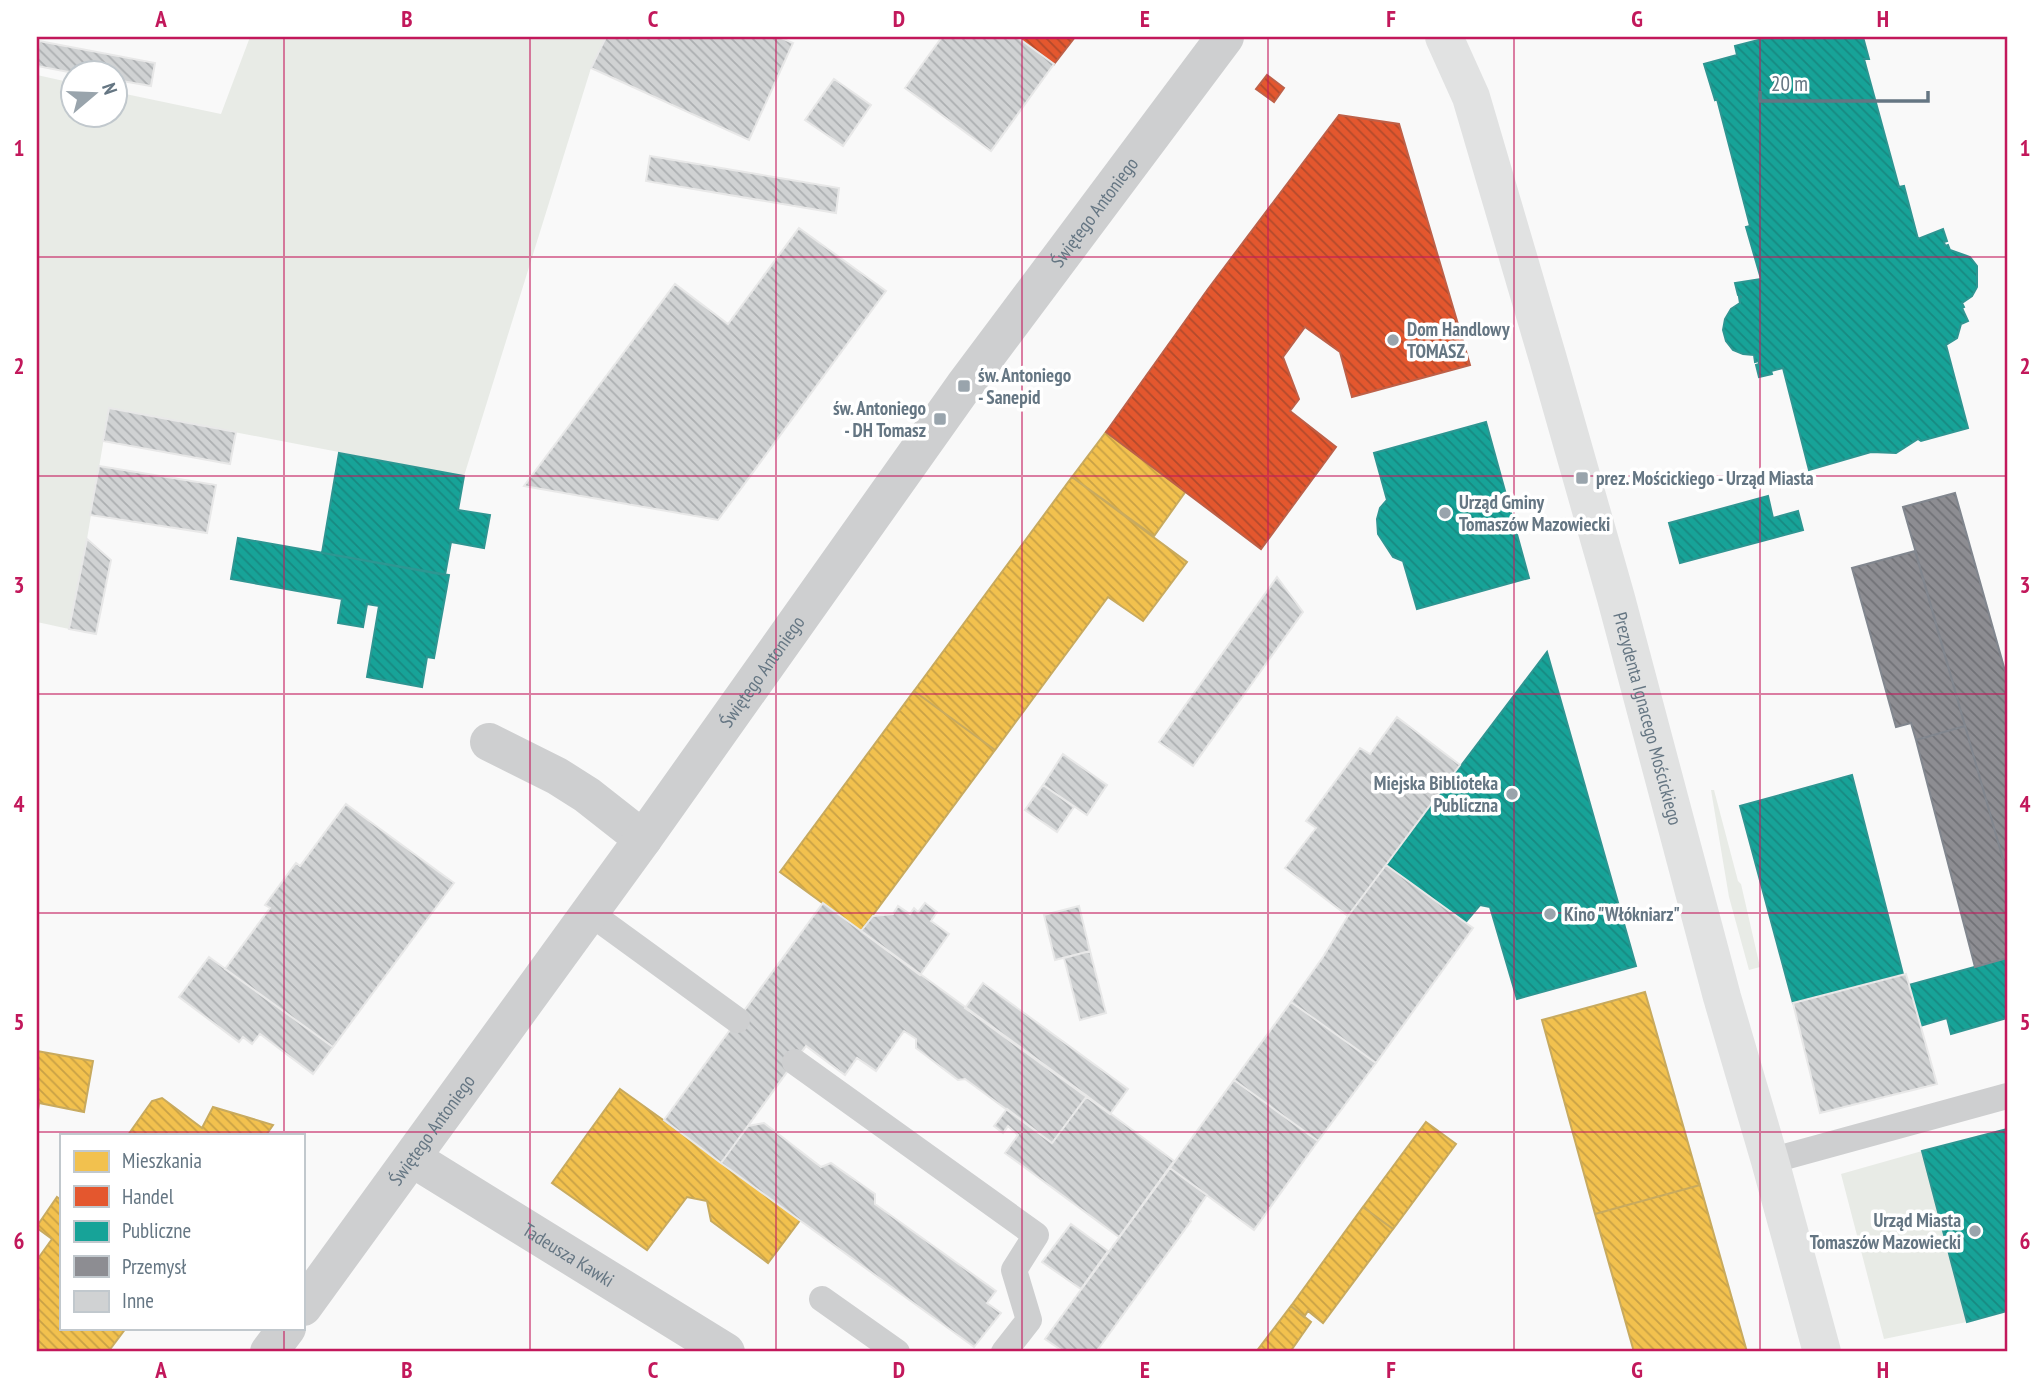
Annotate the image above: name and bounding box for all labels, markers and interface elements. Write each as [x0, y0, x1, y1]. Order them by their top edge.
text: A [154, 4, 167, 33]
text: B [401, 4, 413, 33]
text: C [648, 4, 659, 33]
text: D [893, 4, 905, 33]
text: E [1140, 4, 1150, 33]
text: F [1386, 4, 1396, 33]
text: G [1631, 4, 1643, 33]
text: H [1877, 4, 1889, 33]
north arrow [60, 60, 130, 130]
scale bar [1760, 60, 1928, 104]
text: 20 m [1771, 70, 1808, 97]
text: N [97, 80, 123, 97]
text: 1 [14, 133, 25, 162]
text: 1 [2020, 133, 2031, 162]
street label: Świętego Antoniego [1045, 152, 1143, 272]
place label: Dom Handlowy TOMASZ [1407, 317, 1510, 363]
marker: Dom Handlowy TOMASZ [1385, 332, 1401, 348]
text: 2 [14, 351, 25, 380]
text: 2 [2020, 351, 2031, 380]
place label: św. Antoniego - Sanepid [978, 363, 1071, 409]
marker: św. Antoniego - Sanepid [956, 378, 972, 394]
place label: św. Antoniego - DH Tomasz [833, 396, 926, 442]
marker: św. Antoniego - DH Tomasz [932, 411, 948, 427]
place label: prez. Mościckiego - Urząd Miasta [1596, 466, 1814, 490]
marker: prez. Mościckiego - Urząd Miasta [1574, 470, 1590, 486]
place label: Urząd Gminy Tomaszów Mazowiecki [1459, 490, 1610, 536]
marker: Urząd Gminy Tomaszów Mazowiecki [1437, 505, 1453, 521]
text: 3 [14, 570, 25, 599]
text: 3 [2020, 570, 2031, 599]
street label: Prezydenta Ignacego Mościckiego [1608, 609, 1688, 828]
street label: Świętego Antoniego [714, 611, 810, 732]
place label: Miejska Biblioteka Publiczna [1374, 771, 1498, 817]
marker: Miejska Biblioteka Publiczna [1504, 786, 1520, 802]
text: 4 [14, 789, 25, 818]
text: 4 [2020, 789, 2031, 818]
place label: Kino "Włókniarz" [1564, 902, 1680, 926]
marker: Kino "Włókniarz" [1542, 906, 1558, 922]
text: 5 [14, 1007, 25, 1036]
text: 5 [2020, 1007, 2031, 1036]
street label: Świętego Antoniego [383, 1070, 480, 1190]
legend [60, 1134, 304, 1330]
text: Mieszkania [122, 1147, 202, 1174]
text: Handel [122, 1183, 174, 1210]
place label: Urząd Miasta Tomaszów Mazowiecki [1810, 1208, 1961, 1254]
text: Publiczne [122, 1217, 191, 1244]
street label: Tadeusza Kawki [518, 1217, 619, 1292]
marker: Urząd Miasta Tomaszów Mazowiecki [1967, 1223, 1983, 1239]
text: 6 [14, 1226, 25, 1255]
text: 6 [2020, 1226, 2031, 1255]
text: Przemysł [122, 1253, 186, 1280]
text: Inne [122, 1287, 154, 1314]
text: A [154, 1355, 167, 1384]
text: B [401, 1355, 413, 1384]
text: C [648, 1355, 659, 1384]
text: D [893, 1355, 905, 1384]
text: E [1140, 1355, 1150, 1384]
text: F [1386, 1355, 1396, 1384]
text: G [1631, 1355, 1643, 1384]
text: H [1877, 1355, 1889, 1384]

